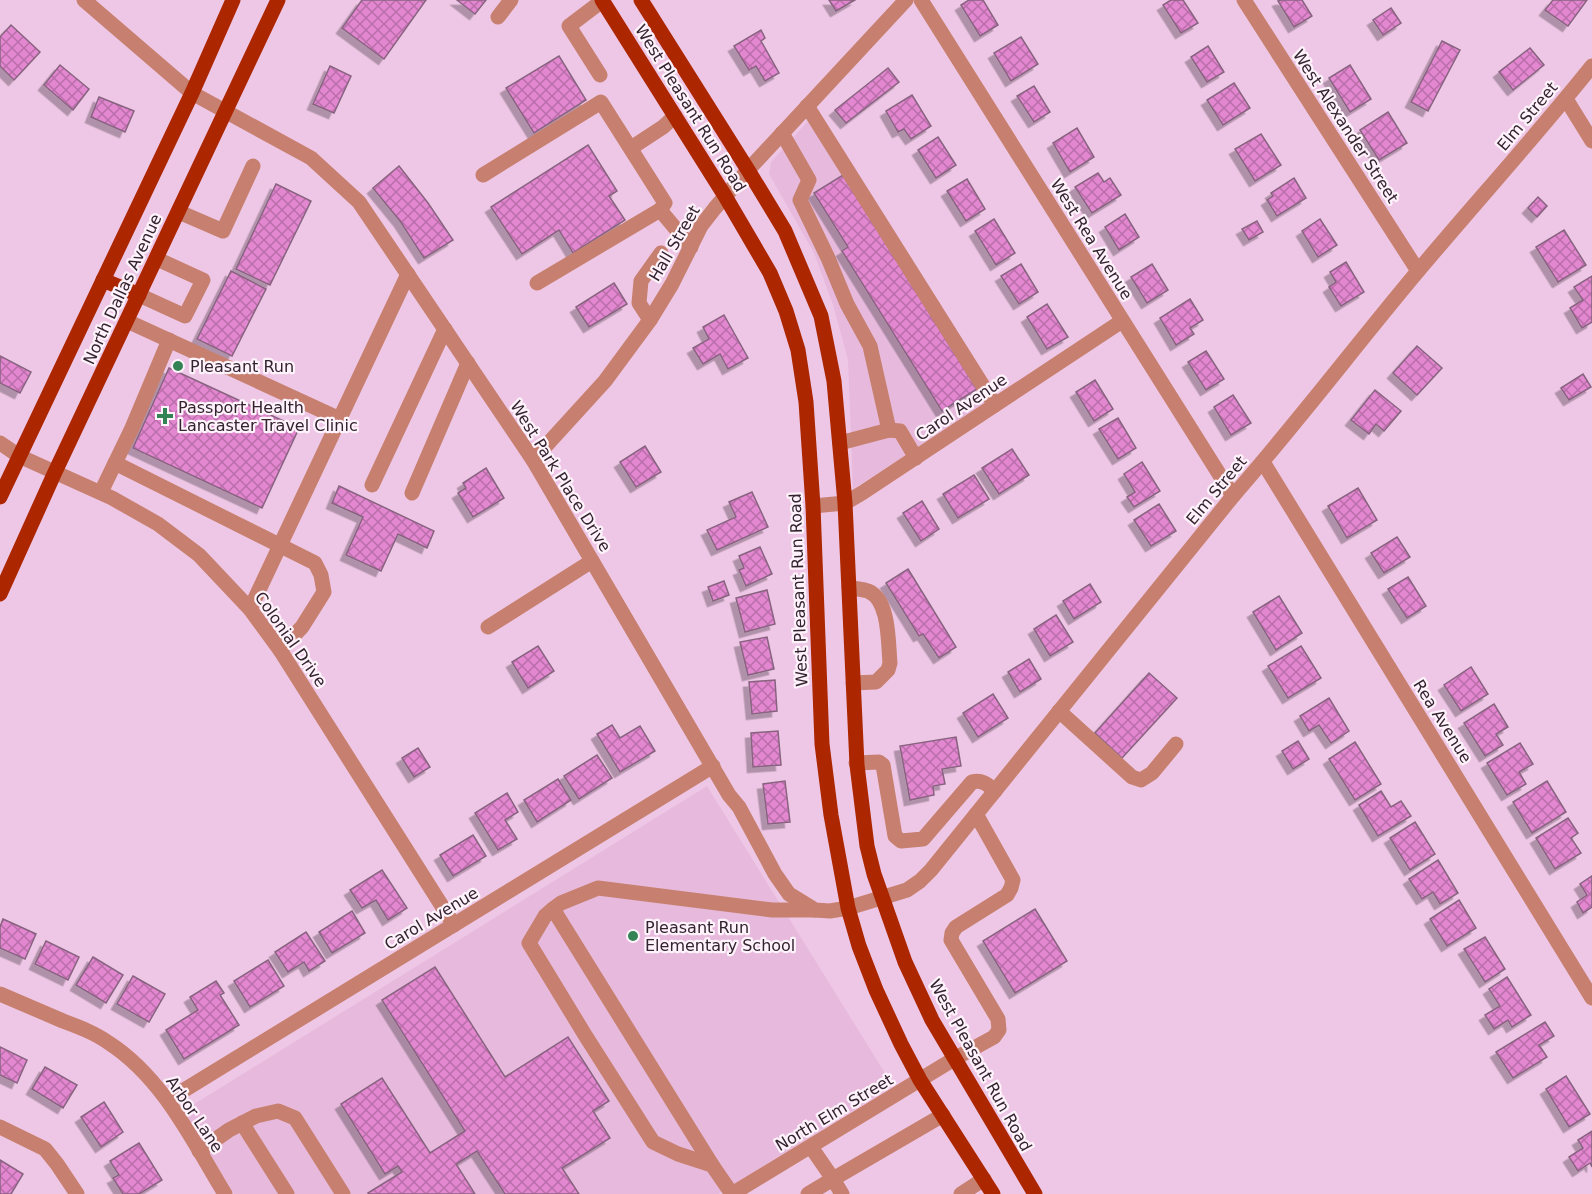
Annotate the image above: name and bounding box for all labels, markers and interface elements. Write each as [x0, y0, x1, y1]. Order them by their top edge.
street label: West Pleasant Run Road [631, 21, 750, 195]
street label: West Alexander Street [1289, 46, 1402, 207]
street label: Elm Street [1493, 78, 1562, 155]
street label: West Rea Avenue [1047, 175, 1136, 303]
street label: Hall Street [645, 202, 704, 285]
street label: North Dallas Avenue [79, 211, 166, 367]
place label: Pleasant Run [190, 357, 294, 376]
marker: Pleasant Run [171, 359, 185, 373]
street label: Carol Avenue [912, 370, 1011, 445]
street label: West Park Place Drive [506, 397, 615, 555]
place label: Passport Health Lancaster Travel Clinic [178, 398, 358, 435]
marker: Passport Health Lancaster Travel Clinic [156, 407, 174, 425]
street label: Elm Street [1182, 452, 1251, 529]
street label: West Pleasant Run Road [786, 493, 811, 687]
street label: Colonial Drive [251, 588, 330, 691]
street label: Rea Avenue [1409, 676, 1476, 766]
street label: Carol Avenue [381, 883, 482, 954]
place label: Pleasant Run Elementary School [645, 918, 795, 955]
marker: Pleasant Run Elementary School [626, 929, 640, 943]
street label: West Pleasant Run Road [925, 976, 1036, 1155]
street label: North Elm Street [772, 1070, 896, 1155]
street label: Arbor Lane [162, 1073, 227, 1156]

